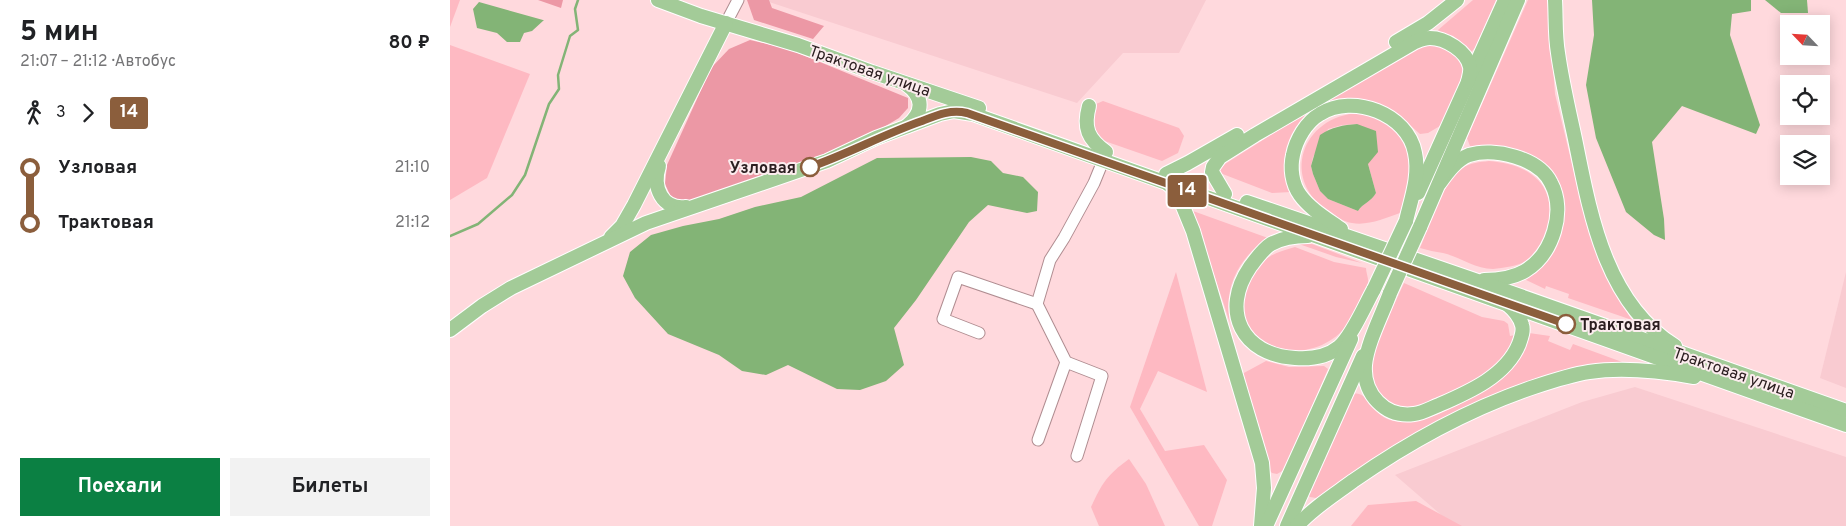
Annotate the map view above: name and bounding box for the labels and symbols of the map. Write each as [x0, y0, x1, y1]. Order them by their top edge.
north arrow [1780, 15, 1830, 65]
street label: Трактовая улица [806, 42, 933, 102]
marker: Узловая [800, 157, 820, 177]
place label: Узловая [729, 159, 796, 179]
line badge: 14 [1164, 175, 1210, 207]
marker: Трактовая [1556, 314, 1576, 334]
place label: Трактовая [1580, 316, 1661, 336]
street label: Трактовая улица [1670, 344, 1797, 404]

